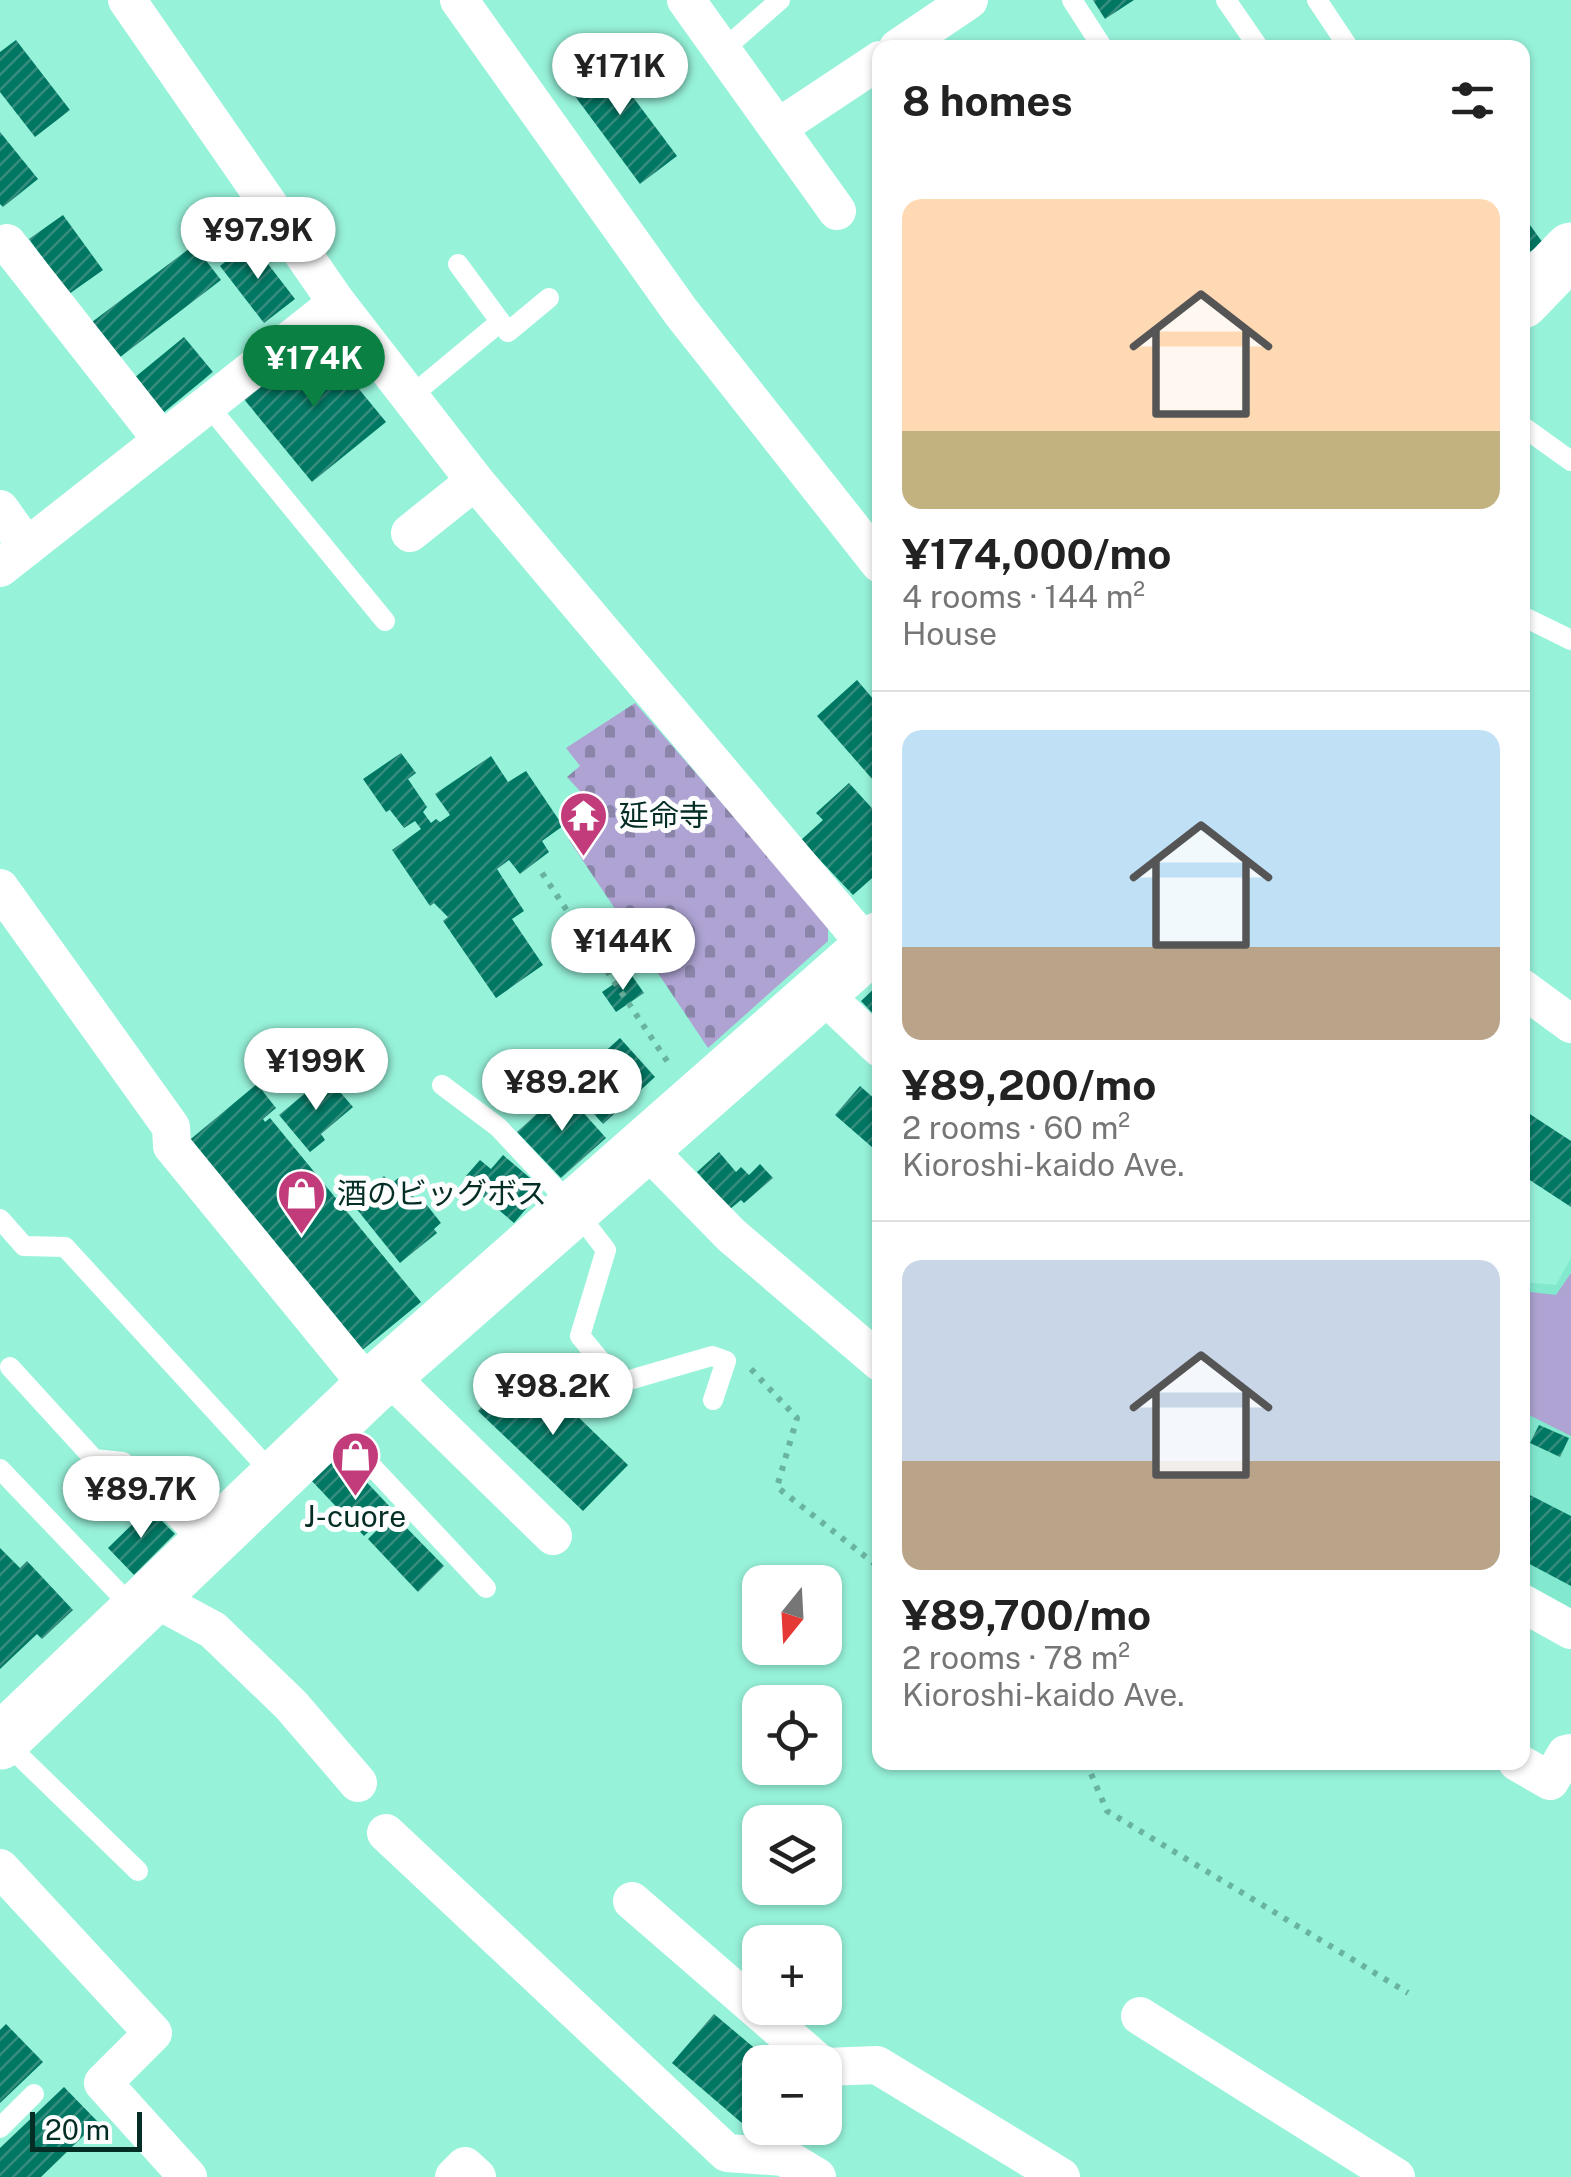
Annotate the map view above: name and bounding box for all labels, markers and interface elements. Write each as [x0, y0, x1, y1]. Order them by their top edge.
pin: ¥171K [550, 33, 690, 118]
text: ¥171K [574, 47, 666, 84]
icon: filters [1445, 73, 1500, 128]
text: 8 homes [902, 76, 1073, 125]
pin: ¥97.9K [177, 197, 339, 282]
text: ¥97.9K [203, 211, 313, 248]
icon: home [1111, 264, 1291, 444]
pin: ¥174K [244, 325, 384, 410]
text: ¥174K [265, 339, 363, 376]
text: ¥174,000/mo [902, 529, 1171, 578]
text: 4 rooms · 144 m² [902, 578, 1145, 615]
text: House [902, 615, 997, 652]
temple icon: 延命寺 [558, 790, 610, 858]
icon: home [1111, 795, 1291, 975]
place label: 延命寺 [619, 797, 709, 833]
pin: ¥144K [553, 908, 693, 993]
text: ¥144K [573, 922, 673, 959]
pin: ¥199K [246, 1028, 386, 1113]
text: ¥199K [266, 1042, 366, 1079]
pin: ¥89.2K [481, 1049, 643, 1134]
text: ¥89,200/mo [902, 1060, 1156, 1109]
text: ¥89.2K [504, 1063, 620, 1100]
text: 2 rooms · 60 m² [902, 1109, 1130, 1146]
text: Kioroshi-kaido Ave. [902, 1146, 1185, 1183]
shop icon: 酒のビッグボス [276, 1168, 328, 1236]
place label: 酒のビッグボス [337, 1175, 547, 1211]
icon: home [1111, 1325, 1291, 1505]
pin: ¥98.2K [472, 1353, 634, 1438]
text: ¥98.2K [495, 1367, 611, 1404]
shop icon: J-cuore [329, 1430, 381, 1498]
pin: ¥89.7K [60, 1456, 222, 1541]
text: ¥89.7K [85, 1470, 197, 1507]
place label: J-cuore [304, 1498, 406, 1534]
north arrow [742, 1565, 842, 1665]
map controls [742, 1565, 842, 2145]
text: ¥89,700/mo [902, 1590, 1151, 1639]
text: 2 rooms · 78 m² [902, 1639, 1130, 1676]
text: Kioroshi-kaido Ave. [902, 1676, 1185, 1713]
button: locate [742, 1685, 842, 1785]
button: layers [742, 1805, 842, 1905]
button: + [742, 1925, 842, 2025]
button: − [742, 2045, 842, 2145]
scale bar [30, 2107, 142, 2152]
text: 20 m [45, 2113, 110, 2146]

